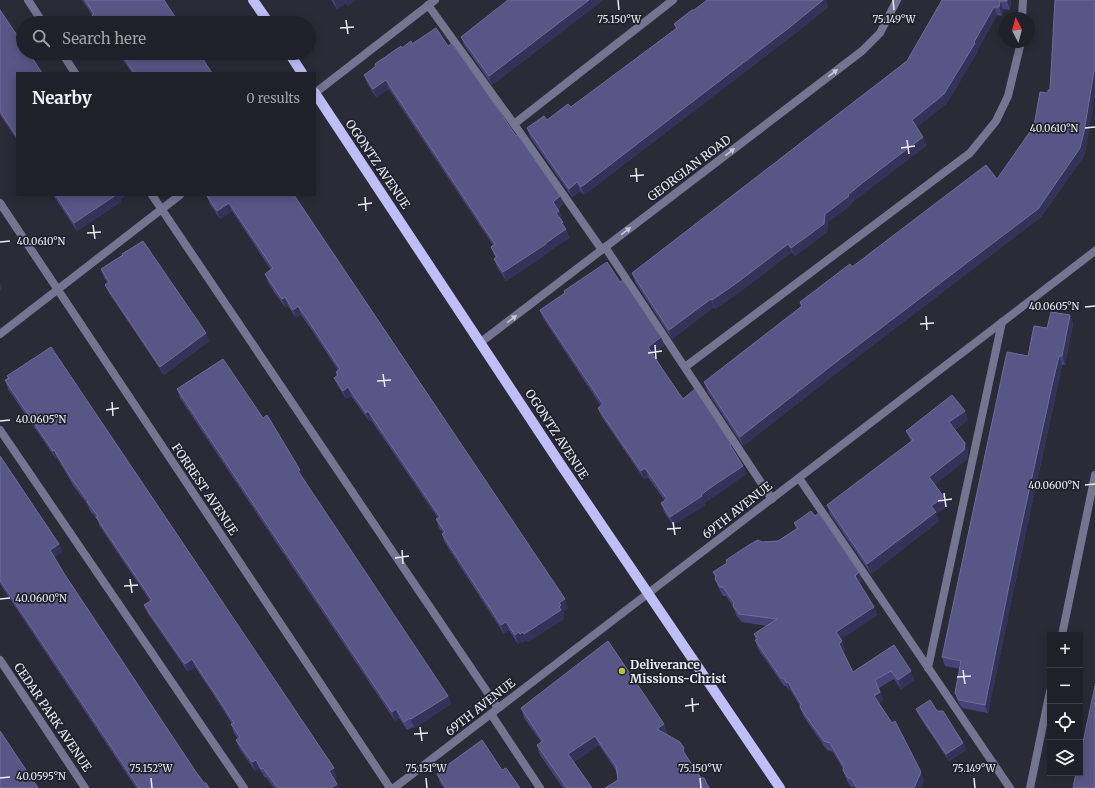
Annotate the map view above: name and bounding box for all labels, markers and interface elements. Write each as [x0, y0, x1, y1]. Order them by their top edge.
north arrow [999, 12, 1035, 48]
text: 75.150°W [597, 13, 642, 26]
text: 75.149°W [872, 13, 917, 26]
search box [16, 16, 316, 60]
icon: search [30, 27, 52, 49]
text: Search here [62, 29, 146, 48]
one-way arrow [828, 69, 838, 77]
text: Nearby [32, 87, 92, 109]
text: 0 results [246, 90, 300, 107]
street label: OGONTZ AVENUE [343, 117, 414, 212]
text: 40.0610°N [1030, 122, 1078, 135]
street label: GEORGIAN ROAD [644, 132, 734, 204]
one-way arrow [724, 148, 735, 156]
one-way arrow [621, 227, 632, 235]
text: 40.0610°N [17, 235, 65, 248]
text: 40.0605°N [1029, 300, 1079, 313]
one-way arrow [507, 314, 518, 323]
street label: OGONTZ AVENUE [522, 386, 592, 482]
text: 40.0605°N [16, 413, 66, 426]
street label: FORREST AVENUE [169, 440, 241, 538]
street label: 69TH AVENUE [699, 478, 775, 542]
text: 40.0600°N [1028, 479, 1080, 492]
text: 40.0600°N [15, 592, 67, 605]
map controls [1047, 632, 1083, 776]
button: + [1047, 632, 1083, 668]
place label: Deliverance Missions-Christ [630, 657, 726, 686]
street label: CEDAR PARK AVENUE [11, 660, 95, 775]
marker: Deliverance Missions-Christ [617, 666, 627, 676]
button: − [1047, 668, 1083, 704]
street label: 69TH AVENUE [442, 675, 518, 739]
button: locate [1047, 704, 1083, 740]
button: layers [1047, 740, 1083, 776]
text: 75.152°W [130, 762, 173, 775]
text: 75.151°W [406, 762, 448, 775]
text: 75.150°W [678, 762, 723, 775]
text: 75.149°W [952, 762, 997, 775]
text: 40.0595°N [16, 770, 66, 783]

